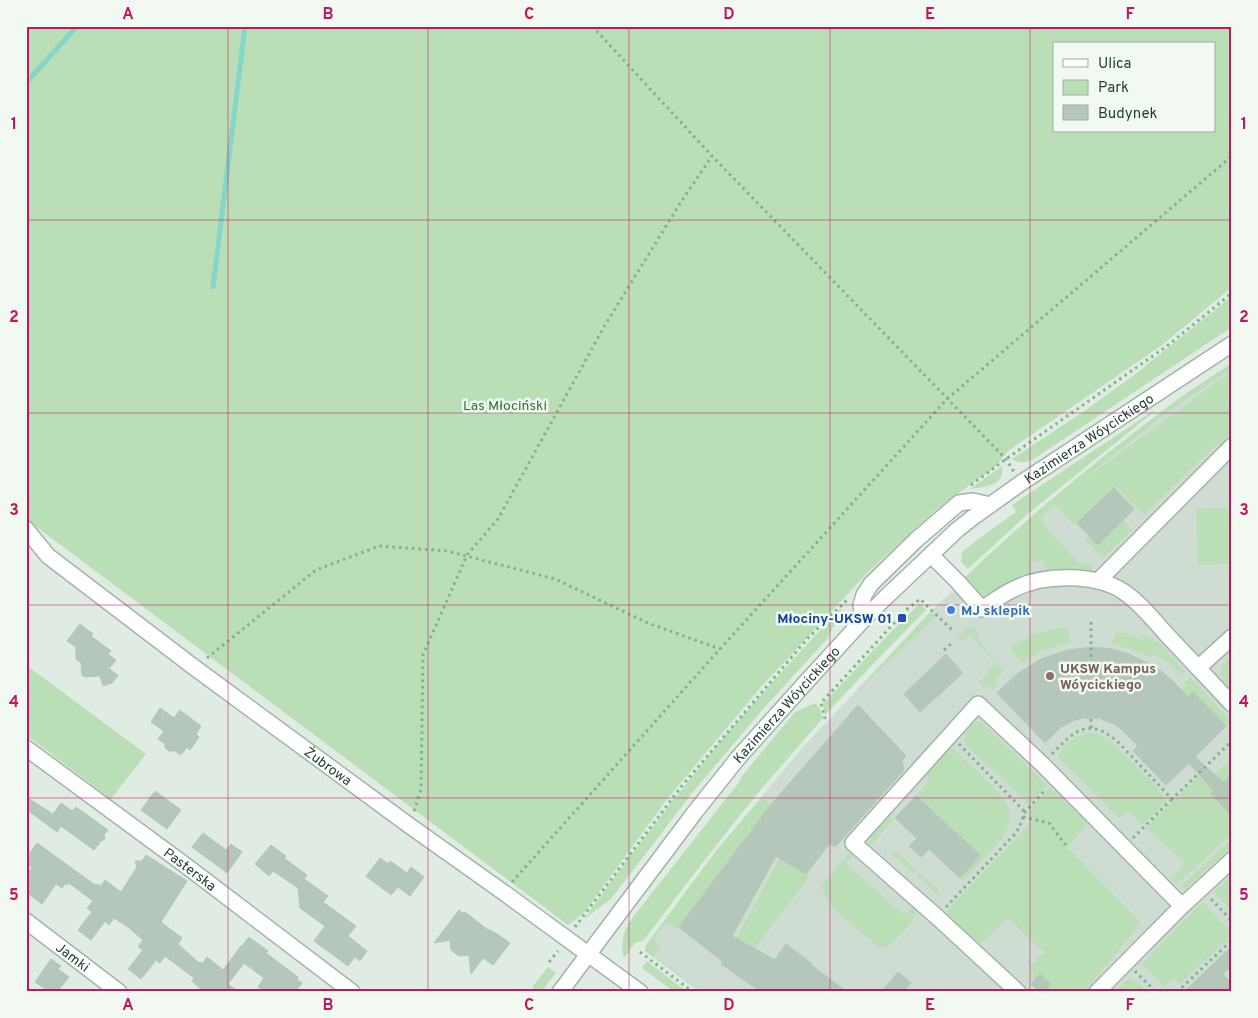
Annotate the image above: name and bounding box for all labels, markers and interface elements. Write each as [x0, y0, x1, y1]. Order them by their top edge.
text: A [122, 5, 134, 25]
text: B [322, 5, 334, 25]
text: C [524, 5, 534, 25]
text: D [723, 5, 735, 25]
text: E [925, 5, 935, 25]
text: F [1125, 5, 1135, 25]
legend [1053, 42, 1216, 132]
text: Ulica [1098, 55, 1131, 74]
text: Park [1098, 79, 1129, 98]
text: Budynek [1098, 105, 1157, 124]
text: 1 [11, 115, 17, 135]
text: 1 [1241, 115, 1247, 135]
text: 2 [9, 308, 19, 328]
text: 2 [1239, 308, 1249, 328]
street label: Kazimierza Wóycickiego [1022, 391, 1158, 488]
park label: Las Młociński [463, 398, 547, 415]
text: 3 [9, 501, 19, 521]
text: 3 [1239, 501, 1249, 521]
place label: MJ sklepik [961, 603, 1030, 620]
marker: MJ sklepik [945, 604, 957, 616]
place label: Młociny-UKSW 01 [777, 611, 892, 628]
marker: Młociny-UKSW 01 [896, 612, 908, 624]
street label: Kazimierza Wóycickiego [730, 643, 845, 768]
place label: UKSW Kampus Wóycickiego [1060, 661, 1156, 694]
marker: UKSW Kampus Wóycickiego [1044, 670, 1056, 682]
text: 4 [9, 693, 19, 713]
text: 4 [1239, 693, 1249, 713]
street label: Żubrowa [300, 743, 354, 790]
street label: Pasterska [160, 845, 219, 896]
text: 5 [9, 886, 19, 906]
text: 5 [1239, 886, 1249, 906]
street label: Jamki [52, 940, 92, 976]
text: A [122, 996, 134, 1016]
text: B [322, 996, 334, 1016]
text: C [524, 996, 534, 1016]
text: D [723, 996, 735, 1016]
text: E [925, 996, 935, 1016]
text: F [1125, 996, 1135, 1016]

